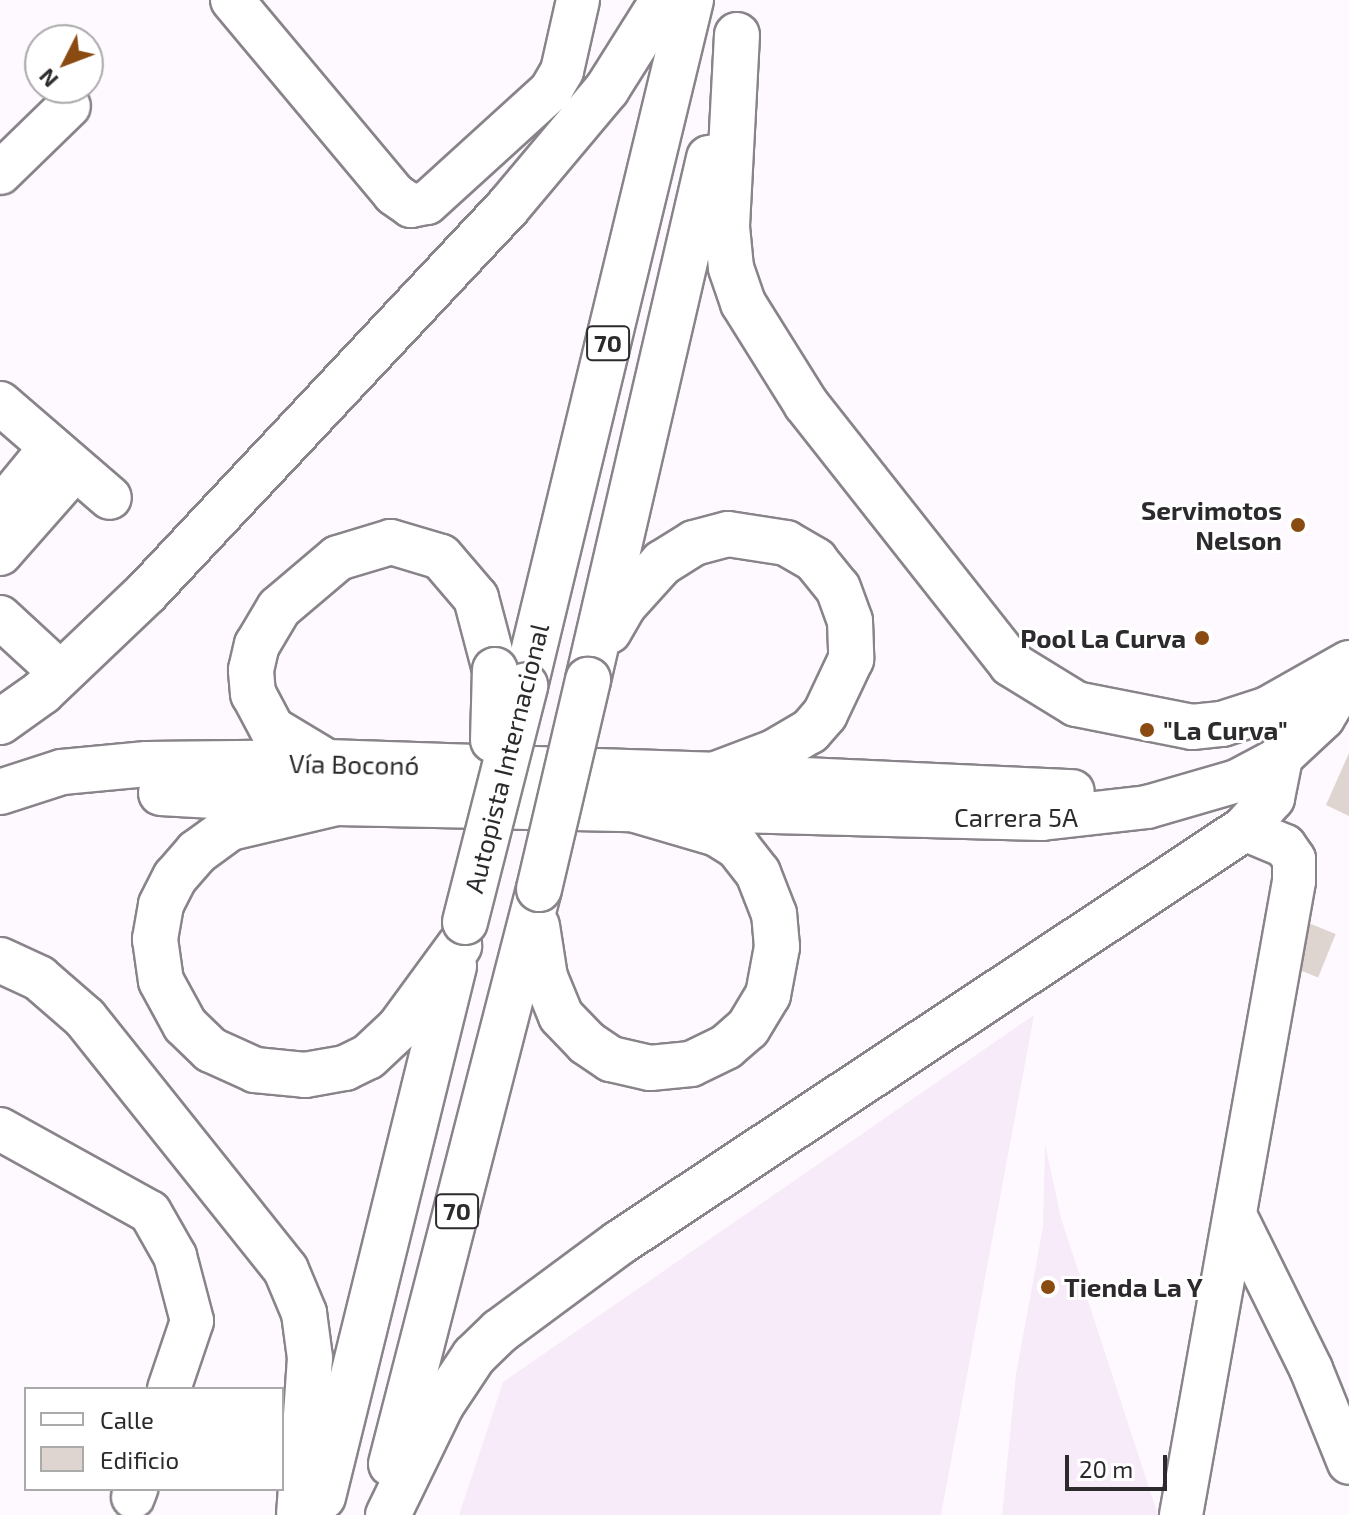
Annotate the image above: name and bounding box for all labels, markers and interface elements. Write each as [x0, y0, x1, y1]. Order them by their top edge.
north arrow [24, 24, 104, 104]
text: N [33, 64, 63, 93]
road number: 70 [586, 323, 630, 363]
place label: Servimotos Nelson [1141, 494, 1282, 556]
marker: Servimotos Nelson [1289, 516, 1307, 534]
street label: Autopista Internacional [457, 620, 555, 896]
place label: Pool La Curva [1020, 622, 1186, 654]
marker: Pool La Curva [1193, 629, 1211, 647]
place label: "La Curva" [1163, 714, 1288, 746]
marker: "La Curva" [1138, 721, 1156, 739]
street label: Vía Boconó [289, 747, 419, 781]
street label: Carrera 5A [954, 801, 1078, 833]
road number: 70 [435, 1191, 479, 1231]
place label: Tienda La Y [1064, 1271, 1203, 1303]
marker: Tienda La Y [1039, 1278, 1057, 1296]
legend [24, 1387, 284, 1491]
text: Calle [100, 1405, 154, 1434]
scale bar [1069, 1439, 1171, 1489]
text: Edificio [100, 1445, 179, 1474]
text: 20 m [1079, 1454, 1133, 1483]

